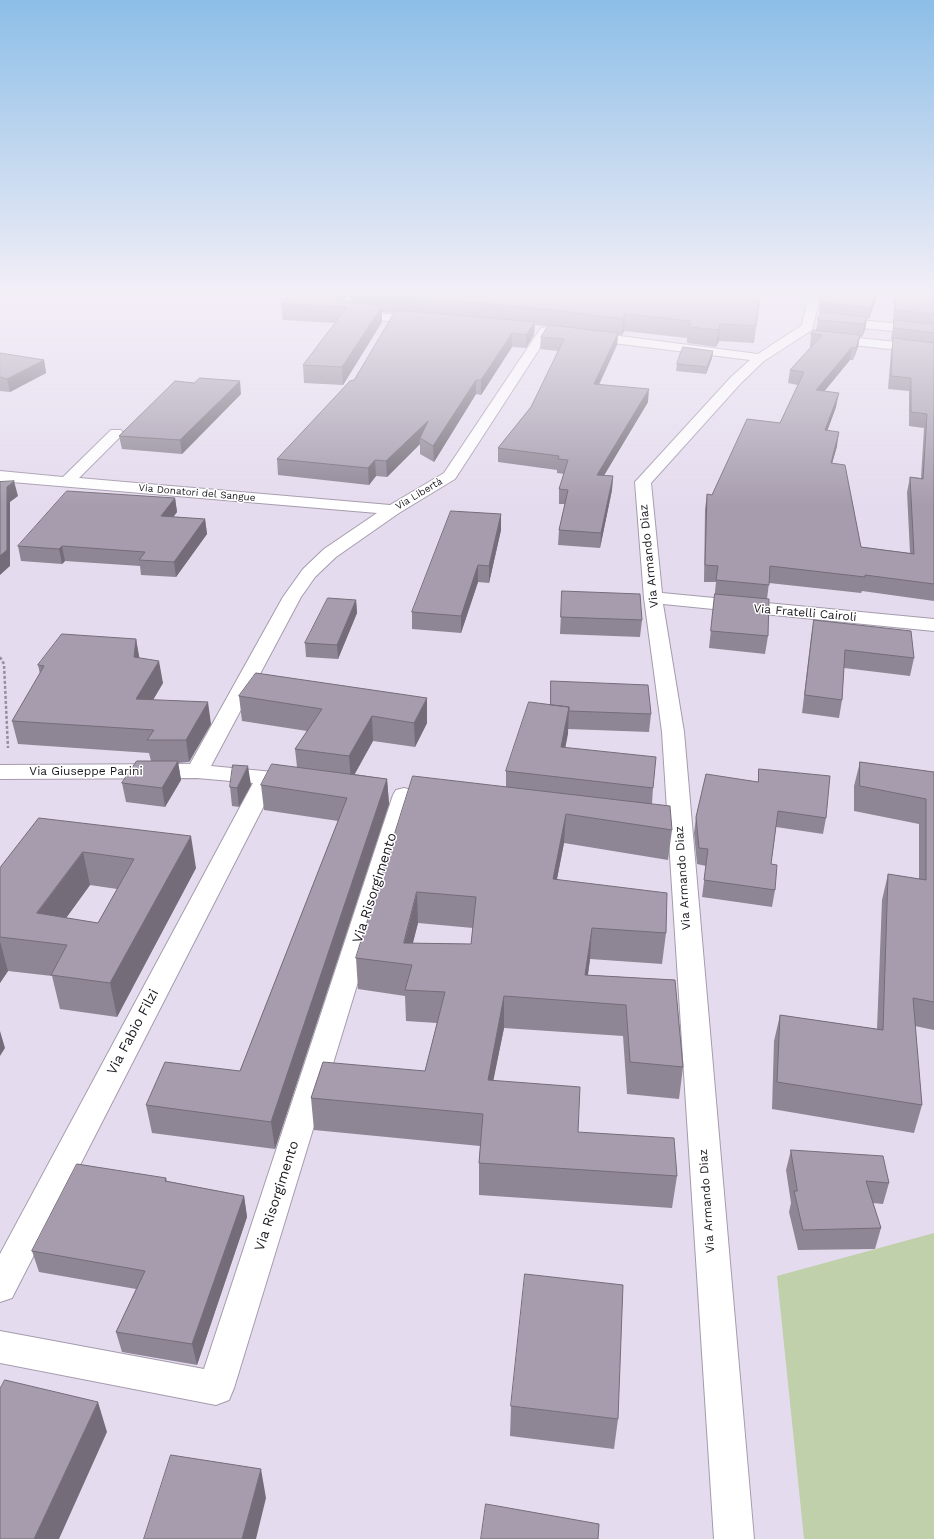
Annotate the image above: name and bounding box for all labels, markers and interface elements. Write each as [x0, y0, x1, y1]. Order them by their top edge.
street label: Via Libertà [393, 475, 445, 513]
street label: Via Donatori del Sangue [138, 482, 256, 504]
street label: Via Armando Diaz [636, 503, 662, 609]
street label: Via Fratelli Cairoli [753, 601, 857, 625]
street label: Via Giuseppe Parini [29, 764, 143, 778]
street label: Via Armando Diaz [672, 826, 694, 930]
street label: Via Risorgimento [349, 831, 401, 945]
street label: Via Fabio Filzi [103, 986, 163, 1078]
street label: Via Risorgimento [251, 1139, 303, 1253]
street label: Via Armando Diaz [696, 1149, 718, 1253]

